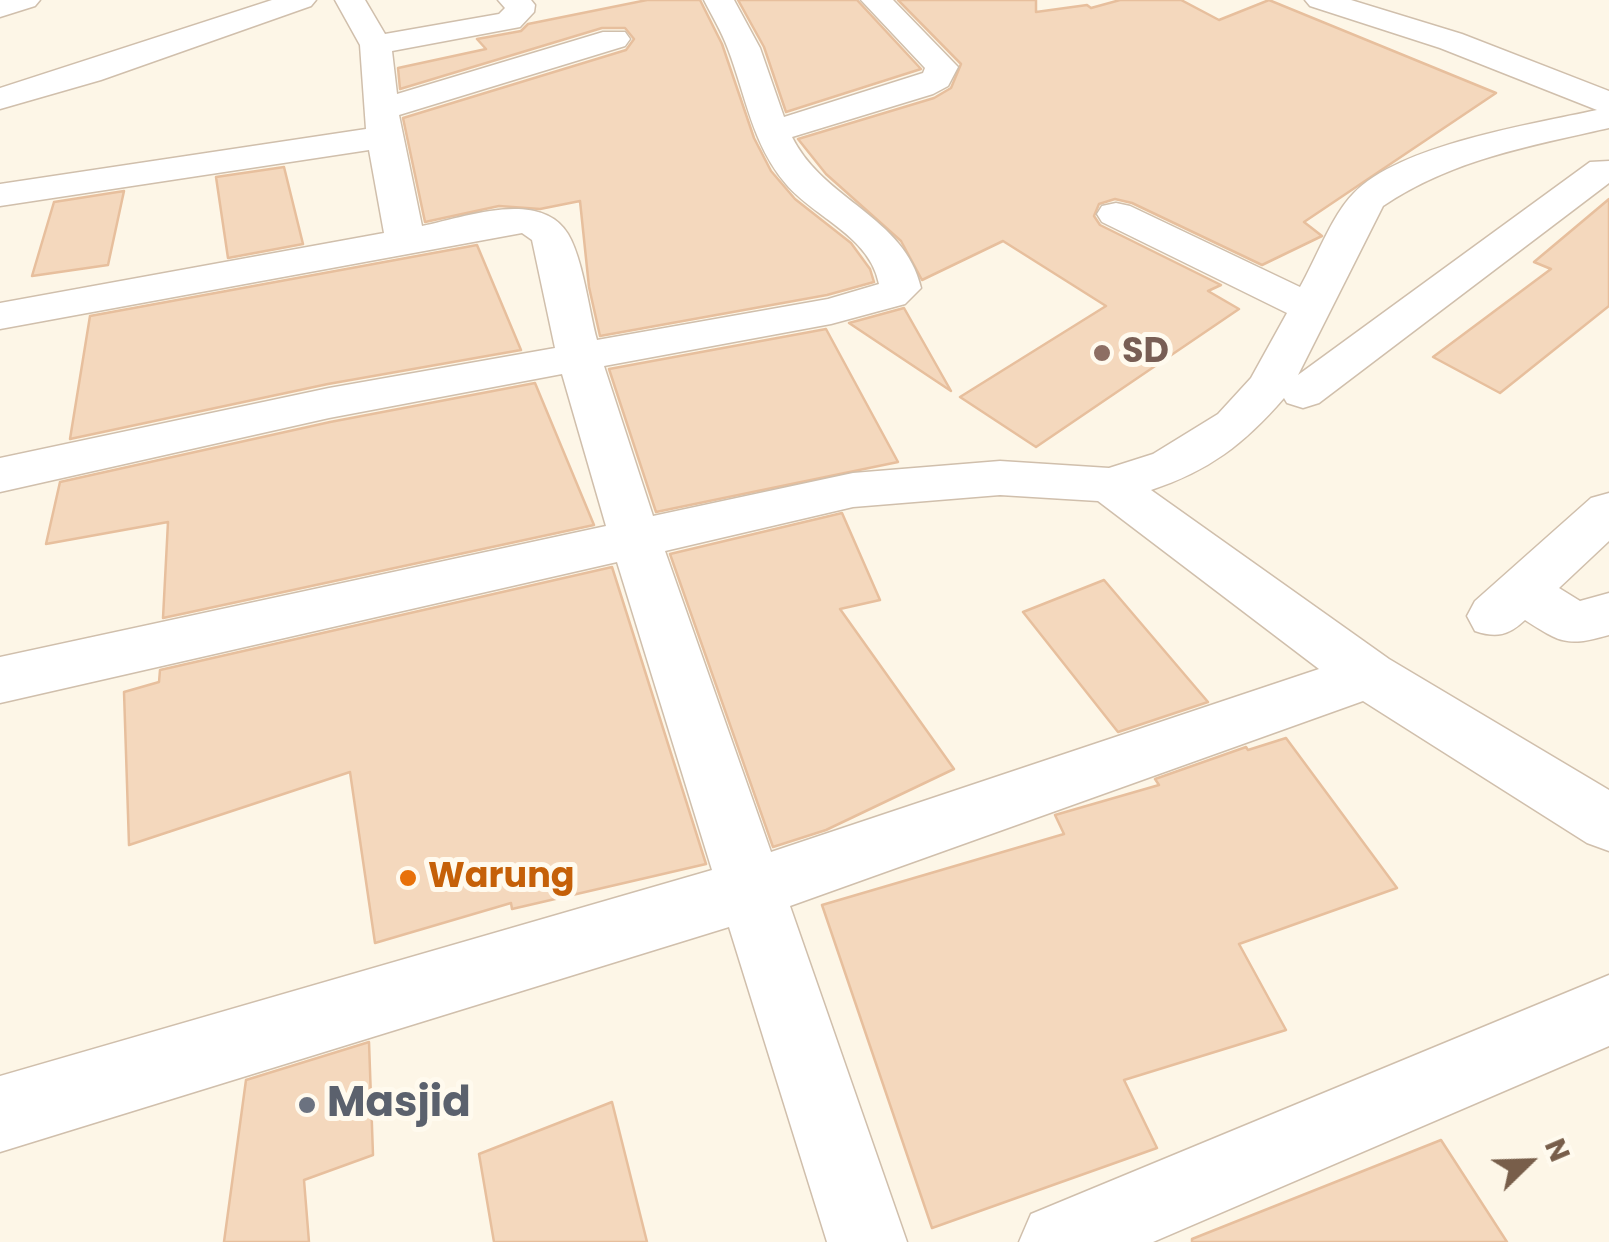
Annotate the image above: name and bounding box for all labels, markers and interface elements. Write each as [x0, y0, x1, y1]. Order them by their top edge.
place label: SD [1122, 332, 1169, 374]
marker: SD [1091, 342, 1113, 364]
place label: Warung [428, 857, 575, 899]
marker: Warung [397, 867, 419, 889]
place label: Masjid [327, 1080, 471, 1130]
marker: Masjid [296, 1094, 318, 1116]
north arrow [1479, 1112, 1579, 1212]
text: N [1535, 1133, 1579, 1167]

